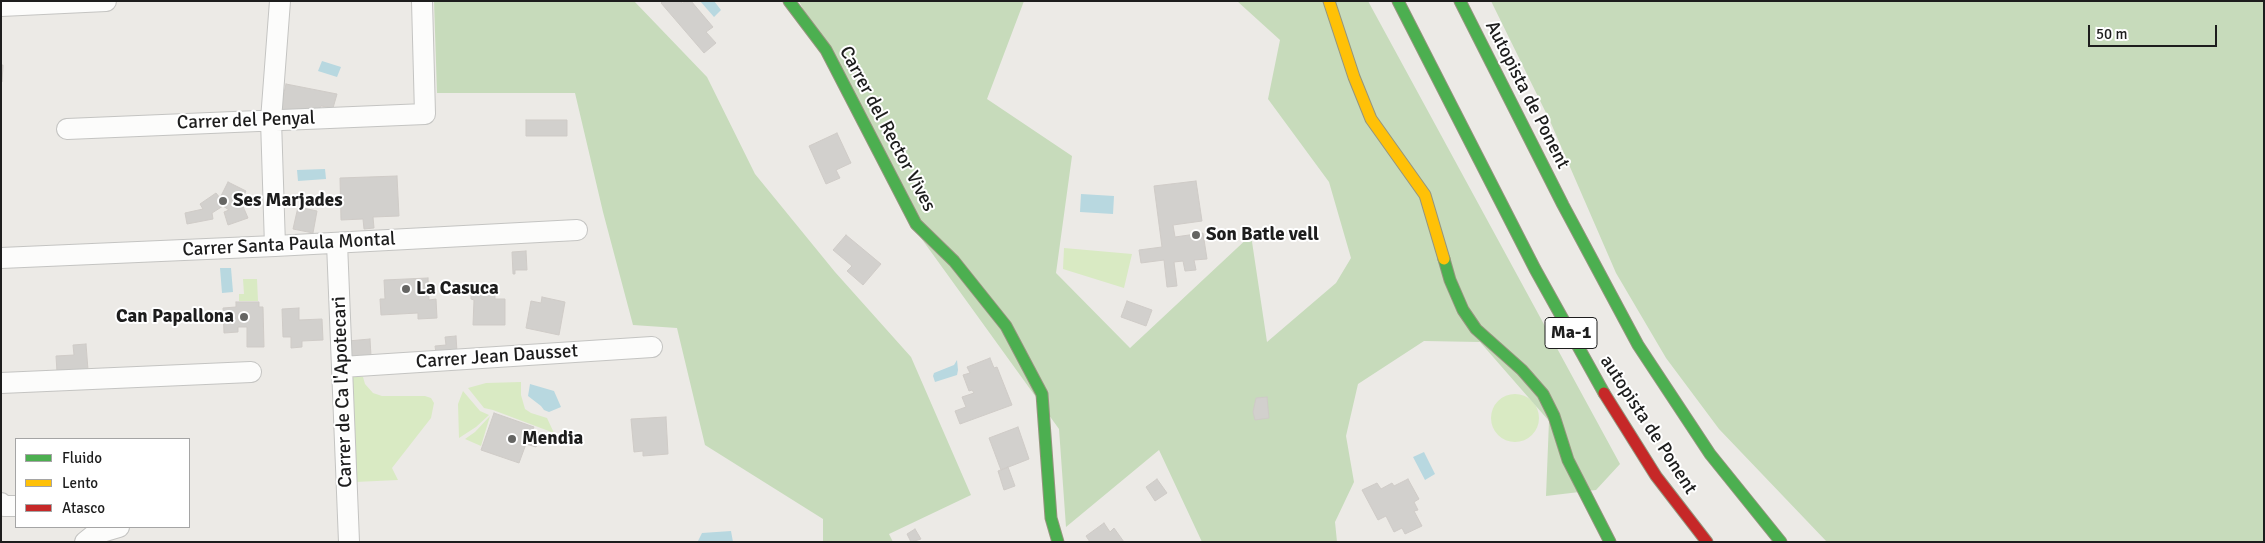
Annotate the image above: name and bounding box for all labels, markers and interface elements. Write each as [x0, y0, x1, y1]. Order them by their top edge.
scale bar [2090, 15, 2219, 47]
street label: Autopista de Ponent [1480, 17, 1574, 173]
text: 50 m [2096, 25, 2127, 43]
street label: Carrer del Rector Vives [834, 42, 940, 216]
street label: Carrer del Penyal [176, 107, 316, 135]
place label: Ses Marjades [233, 190, 343, 212]
marker: Ses Marjades [217, 195, 229, 207]
place label: Son Batle vell [1206, 224, 1319, 246]
street label: Carrer Santa Paula Montal [182, 228, 396, 262]
marker: Son Batle vell [1190, 229, 1202, 241]
place label: La Casuca [416, 278, 499, 300]
marker: La Casuca [400, 283, 412, 295]
street label: Carrer de Ca l'Apotecari [328, 296, 358, 488]
place label: Can Papallona [116, 306, 234, 328]
marker: Can Papallona [238, 311, 250, 323]
road number: Ma-1 [1545, 317, 1597, 348]
street label: Carrer Jean Dausset [415, 340, 579, 374]
street label: autopista de Ponent [1595, 351, 1701, 499]
place label: Mendia [522, 428, 583, 450]
marker: Mendia [506, 433, 518, 445]
legend [15, 438, 190, 528]
text: Fluido [62, 449, 102, 467]
text: Lento [62, 474, 98, 492]
text: Atasco [62, 499, 105, 517]

